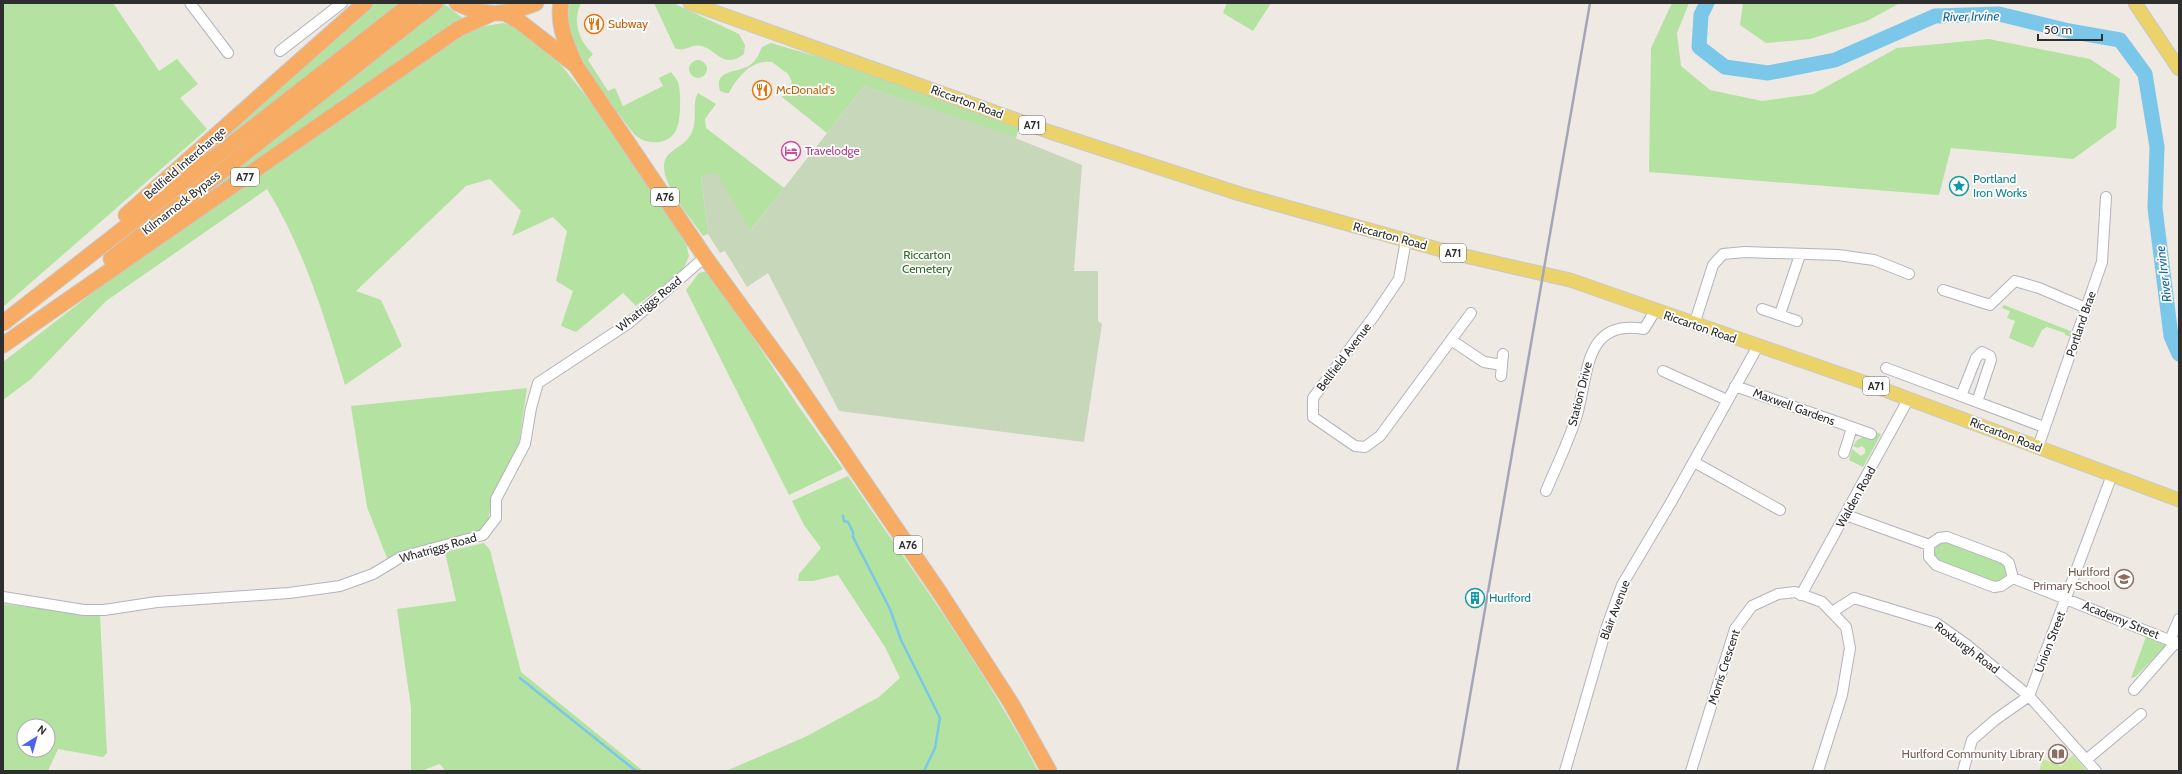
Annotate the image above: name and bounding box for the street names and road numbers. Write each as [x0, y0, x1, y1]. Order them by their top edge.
street label: Riccarton Road [929, 81, 1005, 122]
road number: A71 [1019, 116, 1045, 134]
street label: Bellfield Interchange [141, 123, 229, 202]
street label: Kilmarnock Bypass [139, 168, 223, 238]
road number: A77 [231, 168, 259, 186]
road number: A76 [651, 188, 679, 206]
street label: Riccarton Road [1351, 218, 1429, 253]
road number: A71 [1440, 244, 1466, 262]
street label: Whatriggs Road [613, 273, 684, 334]
street label: Portland Brae [2062, 289, 2099, 359]
street label: Riccarton Road [1662, 307, 1739, 346]
street label: Bellfield Avenue [1313, 320, 1374, 394]
street label: Station Drive [1564, 360, 1595, 428]
road number: A71 [1863, 377, 1889, 395]
street label: Maxwell Gardens [1751, 385, 1837, 428]
street label: Riccarton Road [1968, 414, 2044, 455]
street label: Walden Road [1833, 464, 1879, 530]
street label: Whatriggs Road [398, 529, 478, 566]
road number: A76 [894, 536, 922, 554]
street label: Blair Avenue [1596, 578, 1633, 642]
street label: Academy Street [2081, 597, 2162, 642]
street label: Union Street [2031, 609, 2068, 675]
street label: Roxburgh Road [1932, 618, 2003, 677]
street label: Morris Crescent [1704, 627, 1743, 706]

